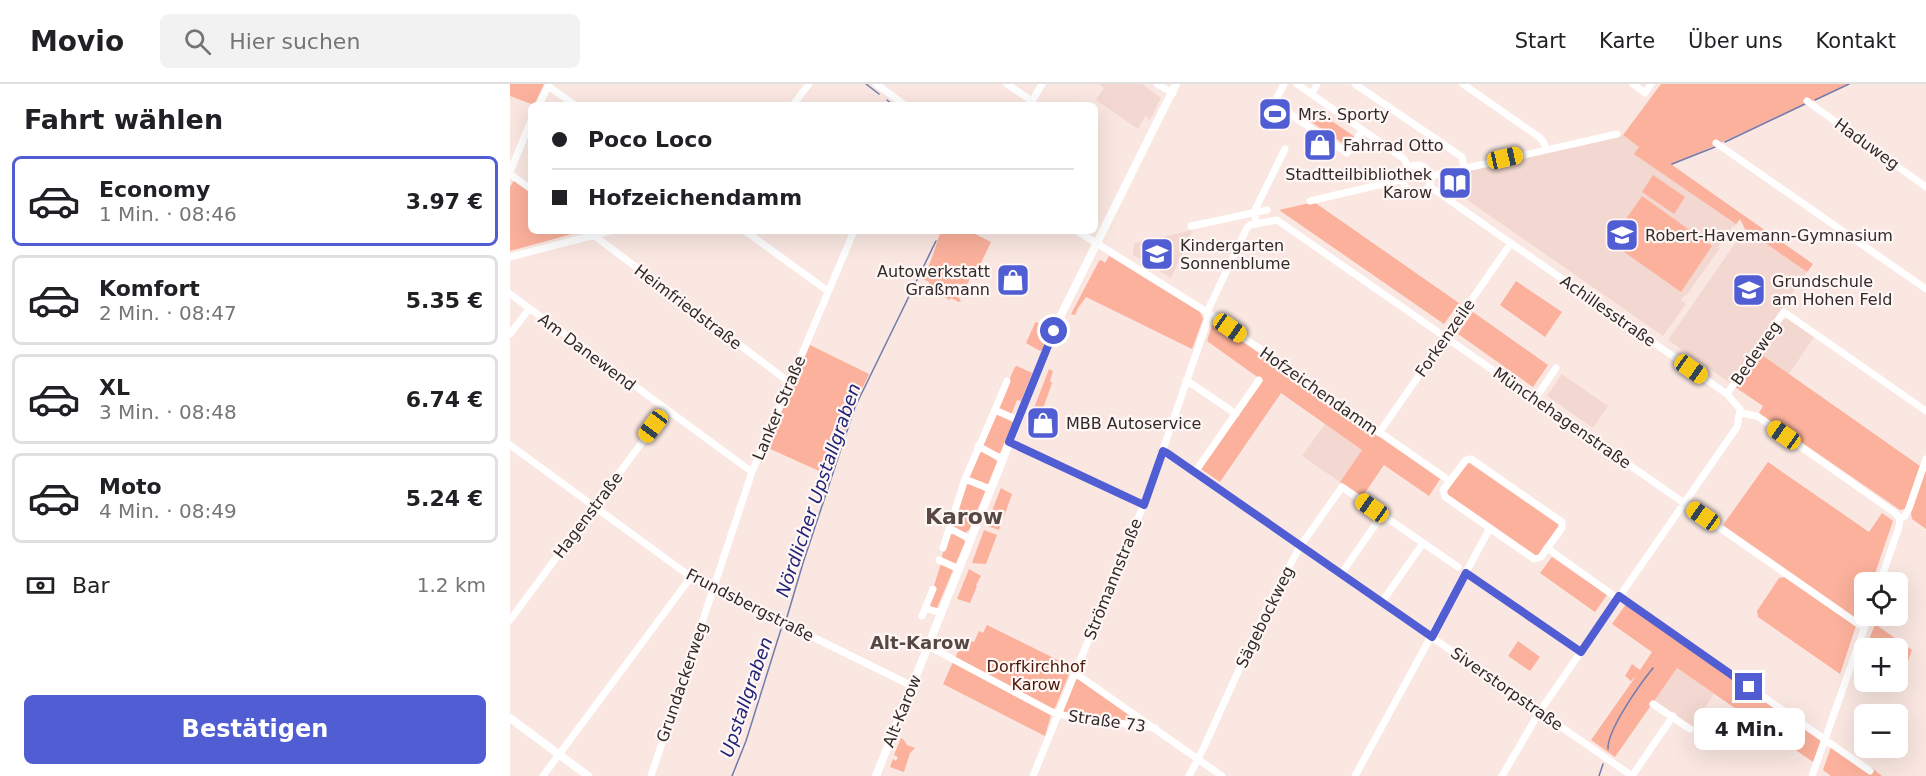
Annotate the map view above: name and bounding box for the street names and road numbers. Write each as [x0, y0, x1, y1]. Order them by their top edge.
street label: Haduweg [1831, 114, 1903, 174]
street label: Heimfriedstraße [631, 260, 745, 354]
street label: Achillesstraße [1557, 271, 1659, 351]
street label: Forkenzeile [1411, 295, 1479, 381]
street label: Am Danewend [535, 309, 639, 395]
street label: Bedeweg [1727, 317, 1785, 389]
street label: Hofzeichendamm [1256, 343, 1382, 439]
street label: Lanker Straße [748, 353, 810, 463]
street label: Münchehagenstraße [1489, 363, 1635, 473]
street label: Hagenstraße [549, 468, 627, 562]
street label: Strömannstraße [1080, 516, 1146, 642]
street label: Sägebockweg [1232, 563, 1298, 671]
street label: Frundsbergstraße [683, 565, 817, 645]
street label: Grundackerweg [652, 619, 712, 745]
street label: Siverstorpstraße [1447, 643, 1567, 735]
street label: Alt-Karow [879, 672, 925, 750]
street label: Straße 73 [1067, 706, 1147, 736]

